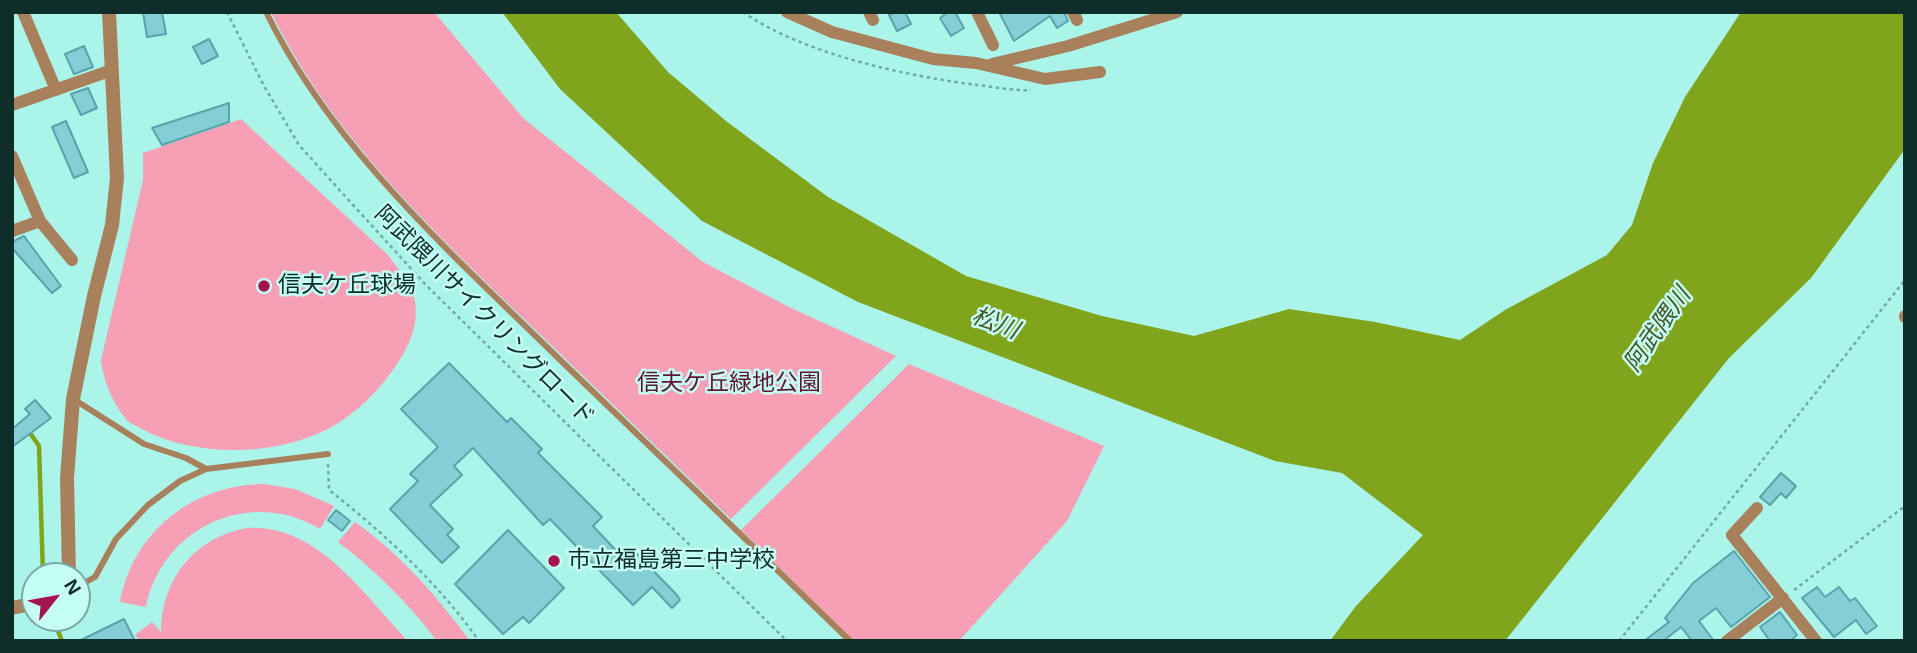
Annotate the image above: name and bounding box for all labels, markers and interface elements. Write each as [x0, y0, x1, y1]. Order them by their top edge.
street label: 阿武隈川サイクリングロード [369, 201, 599, 431]
place label: 信夫ケ丘球場 [278, 272, 416, 300]
marker: 信夫ケ丘球場 [256, 278, 272, 294]
water label: 阿武隈川 [1619, 282, 1697, 378]
water label: 松川 [967, 302, 1023, 346]
park label: 信夫ケ丘緑地公園 [637, 370, 821, 398]
place label: 市立福島第三中学校 [568, 547, 775, 575]
marker: 市立福島第三中学校 [546, 553, 562, 569]
north arrow [21, 562, 91, 632]
text: N [60, 576, 85, 598]

